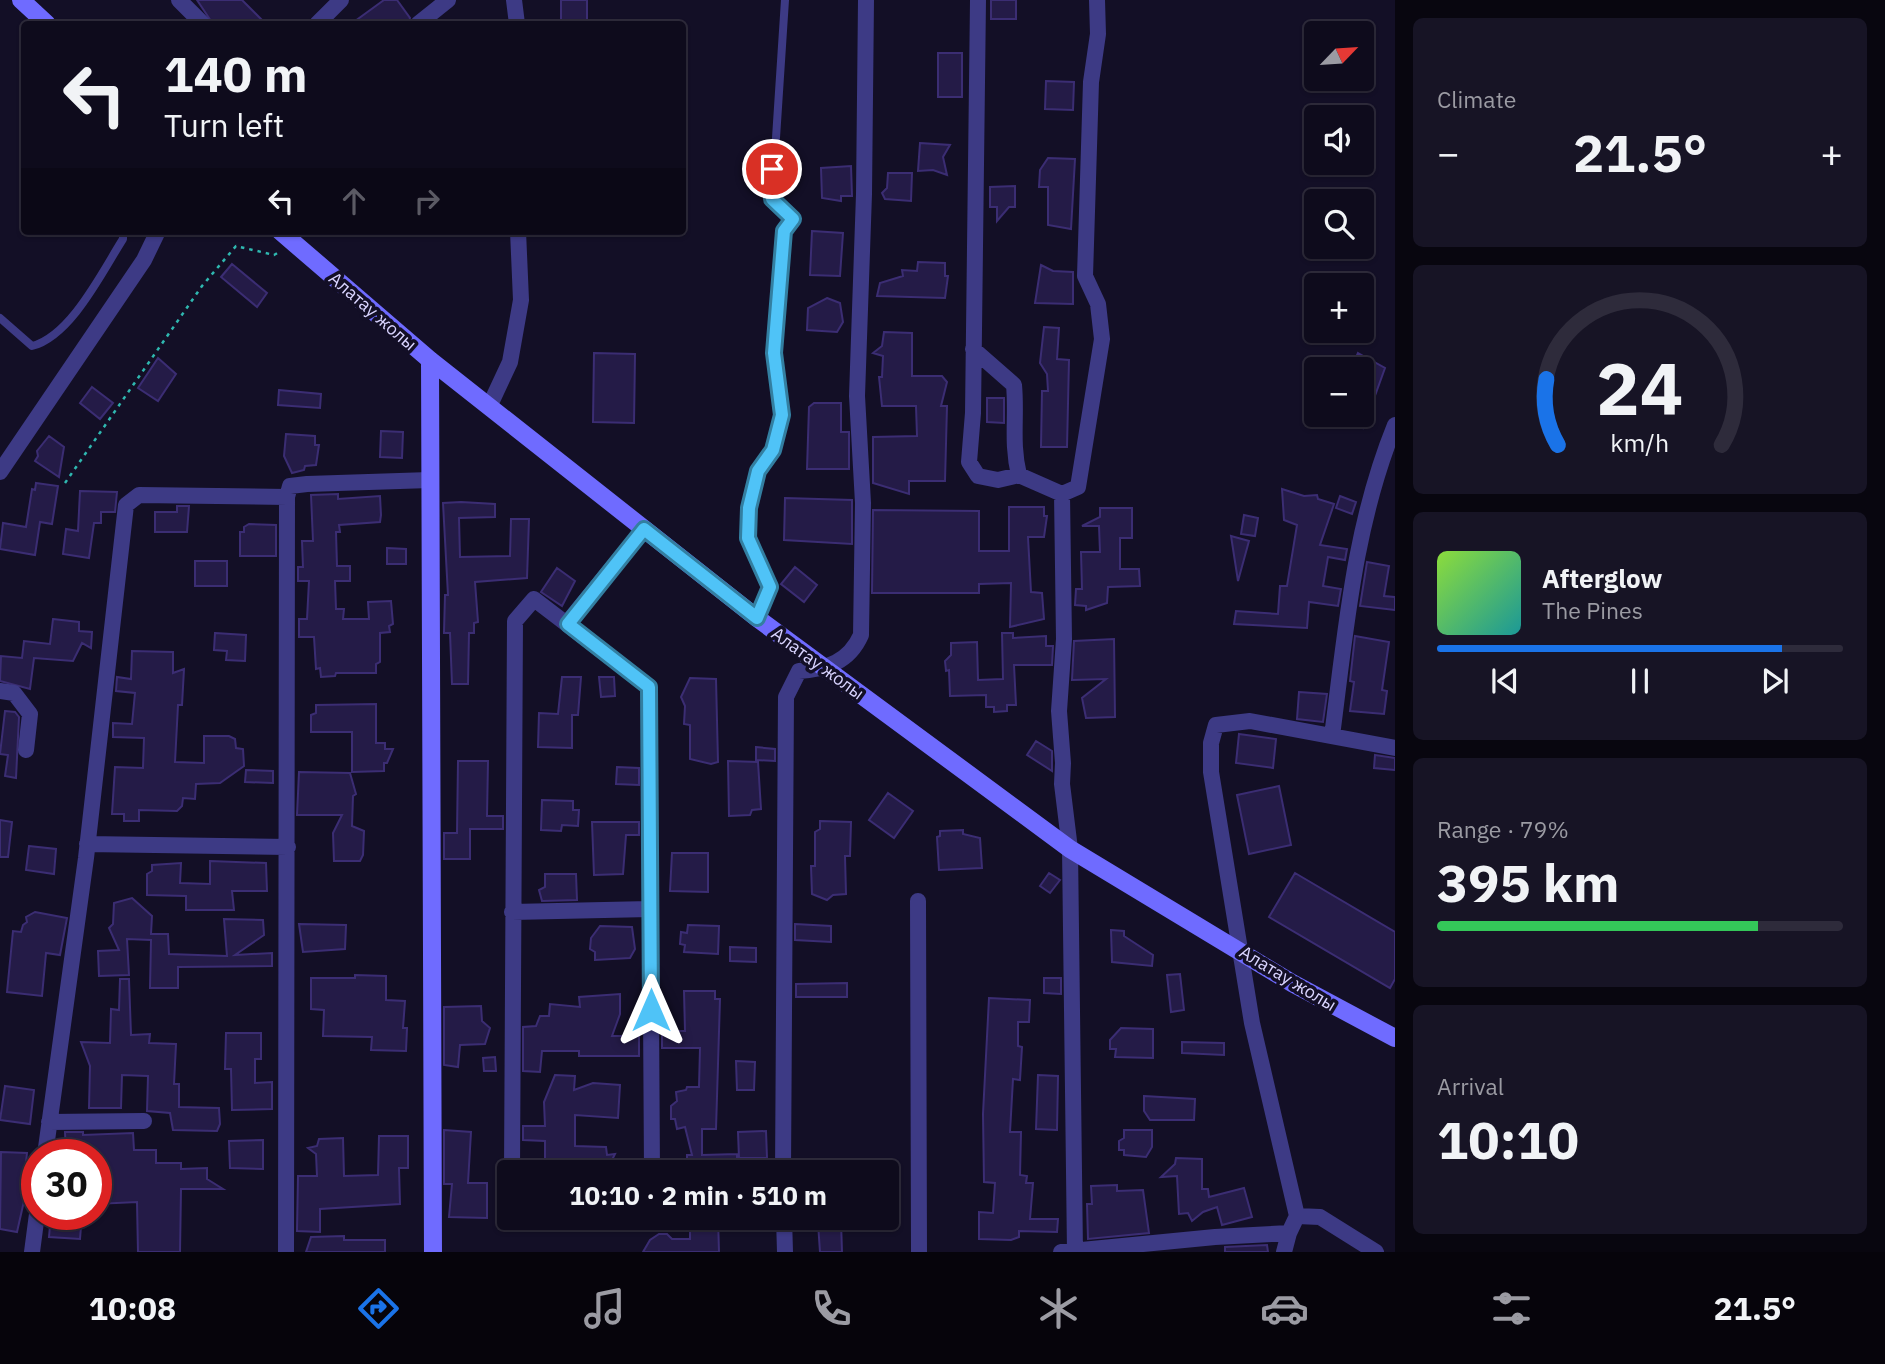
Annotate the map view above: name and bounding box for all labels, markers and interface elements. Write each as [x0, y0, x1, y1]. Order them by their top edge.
north arrow [1304, 21, 1374, 91]
map controls [1304, 21, 1374, 427]
text: 140 m [164, 42, 308, 105]
icon: left [49, 49, 140, 140]
text: Climate [1437, 84, 1516, 114]
text: Turn left [164, 104, 284, 146]
button: sound [1304, 105, 1374, 175]
text: 21.5° [1573, 119, 1707, 186]
text: − [1437, 128, 1460, 177]
text: + [1820, 128, 1843, 177]
pin [742, 139, 802, 199]
icon: arrive [753, 150, 791, 188]
icon: left [262, 182, 300, 220]
icon: ahead [335, 182, 373, 220]
icon: right [408, 182, 446, 220]
button: search [1304, 189, 1374, 259]
street label: Алатау жолы [324, 267, 422, 355]
button: + [1304, 273, 1374, 343]
text: 24 [1596, 341, 1684, 436]
button: − [1304, 357, 1374, 427]
text: km/h [1611, 426, 1669, 459]
text: Afterglow [1542, 561, 1662, 595]
text: The Pines [1542, 595, 1643, 625]
street label: Алатау жолы [767, 622, 869, 704]
icon: previous [1486, 662, 1524, 700]
icon: pause [1621, 662, 1659, 700]
icon: next [1756, 662, 1794, 700]
text: Range · 79% [1437, 814, 1569, 844]
text: 395 km [1437, 849, 1619, 916]
street label: Алатау жолы [1235, 940, 1341, 1016]
position arrow [614, 973, 688, 1047]
text: Arrival [1437, 1071, 1504, 1101]
text: 10:10 [1437, 1106, 1579, 1173]
speed limit sign: 30 [21, 1139, 112, 1230]
text: 10:10 · 2 min · 510 m [569, 1178, 827, 1212]
icon: directions [354, 1284, 403, 1333]
icon: music [580, 1284, 629, 1333]
icon: phone [807, 1284, 856, 1333]
icon: climate [1034, 1284, 1083, 1333]
icon: car [1260, 1284, 1309, 1333]
icon: filters [1487, 1284, 1536, 1333]
text: 10:08 [89, 1287, 176, 1329]
text: 21.5° [1714, 1287, 1796, 1329]

